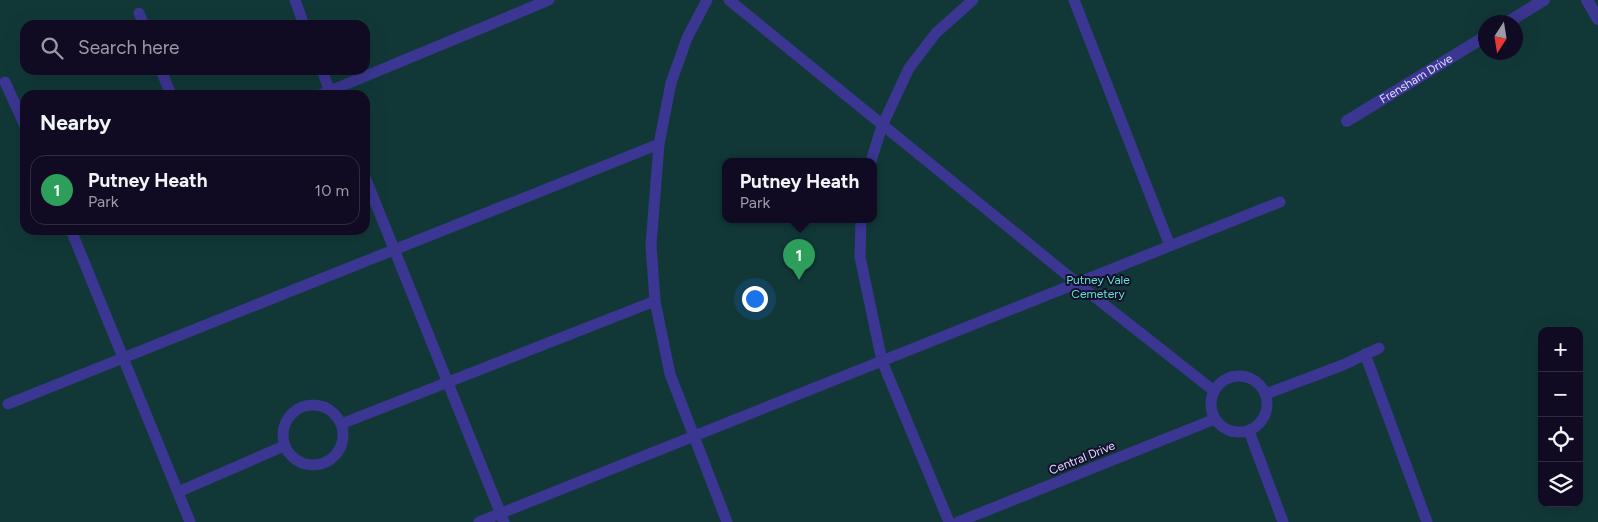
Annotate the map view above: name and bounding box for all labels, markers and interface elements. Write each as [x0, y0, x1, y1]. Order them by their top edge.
north arrow [1478, 15, 1523, 60]
search box [20, 20, 370, 75]
icon: search [38, 34, 66, 62]
text: Search here [78, 36, 180, 59]
street label: Frensham Drive [1377, 51, 1456, 106]
text: Nearby [40, 110, 111, 135]
popup [722, 158, 877, 223]
text: Putney Heath [88, 169, 208, 192]
text: Putney Heath [740, 170, 859, 193]
text: 1 [54, 181, 60, 200]
text: 10 m [315, 181, 349, 200]
text: Park [88, 192, 118, 211]
text: Park [740, 193, 770, 212]
pin: 1 [783, 239, 815, 280]
park label: Putney Vale Cemetery [1066, 273, 1130, 301]
your location [742, 286, 768, 312]
map controls [1538, 327, 1583, 507]
button: + [1538, 327, 1583, 372]
button: − [1538, 372, 1583, 417]
button: locate [1538, 417, 1583, 462]
street label: Central Drive [1047, 438, 1117, 478]
button: layers [1538, 462, 1583, 507]

